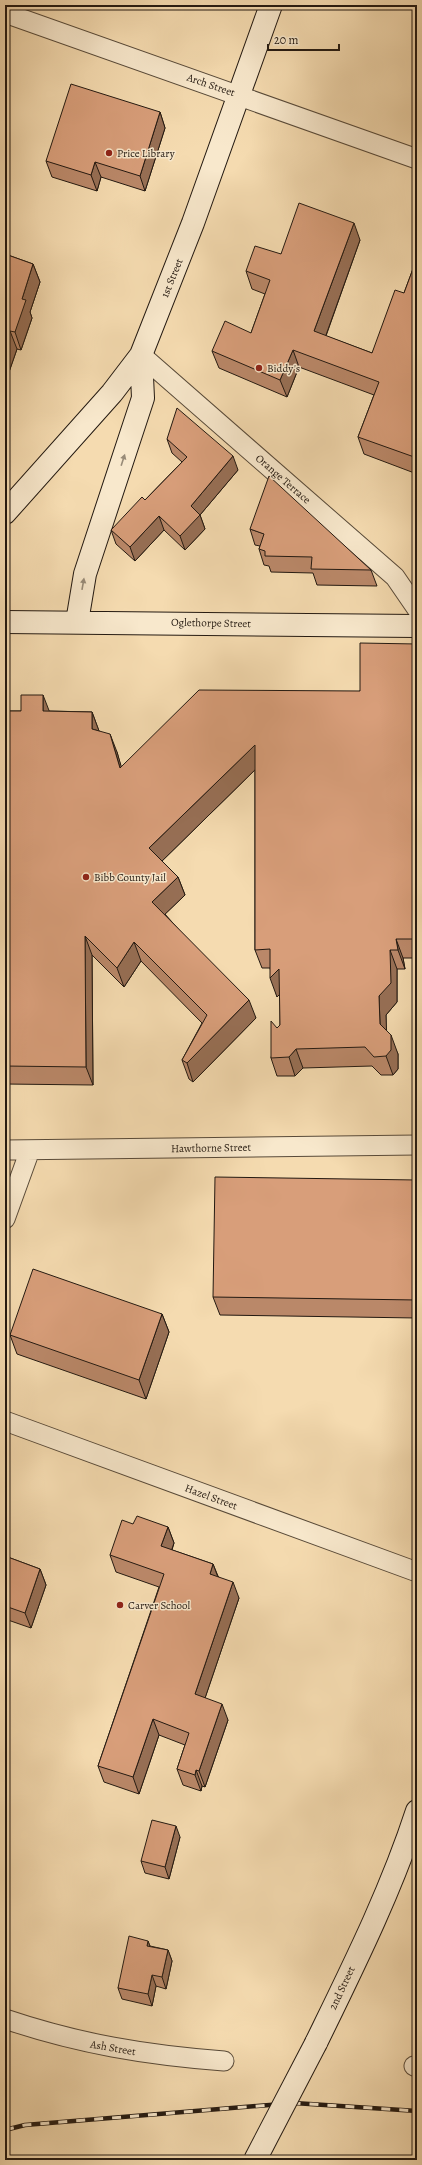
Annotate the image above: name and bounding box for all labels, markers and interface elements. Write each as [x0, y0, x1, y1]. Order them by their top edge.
scale bar [268, 26, 339, 52]
text: 20 m [274, 32, 298, 48]
street label: Arch Street [184, 69, 237, 100]
place label: Price Library [117, 146, 175, 161]
marker: Price Library [104, 148, 114, 158]
street label: 1st Street [157, 256, 187, 300]
place label: Biddy's [267, 361, 300, 376]
marker: Biddy's [254, 363, 264, 373]
street label: Orange Terrace [252, 451, 314, 507]
one-way arrow [120, 454, 126, 466]
one-way arrow [80, 578, 86, 590]
street label: Oglethorpe Street [171, 615, 251, 631]
place label: Bibb County Jail [94, 870, 166, 885]
marker: Bibb County Jail [81, 872, 91, 882]
street label: Hawthorne Street [171, 1140, 252, 1156]
street label: Hazel Street [183, 1481, 240, 1514]
place label: Carver School [128, 1598, 191, 1613]
marker: Carver School [115, 1600, 125, 1610]
street label: 2nd Street [325, 1963, 359, 2012]
street label: Ash Street [88, 2036, 137, 2059]

